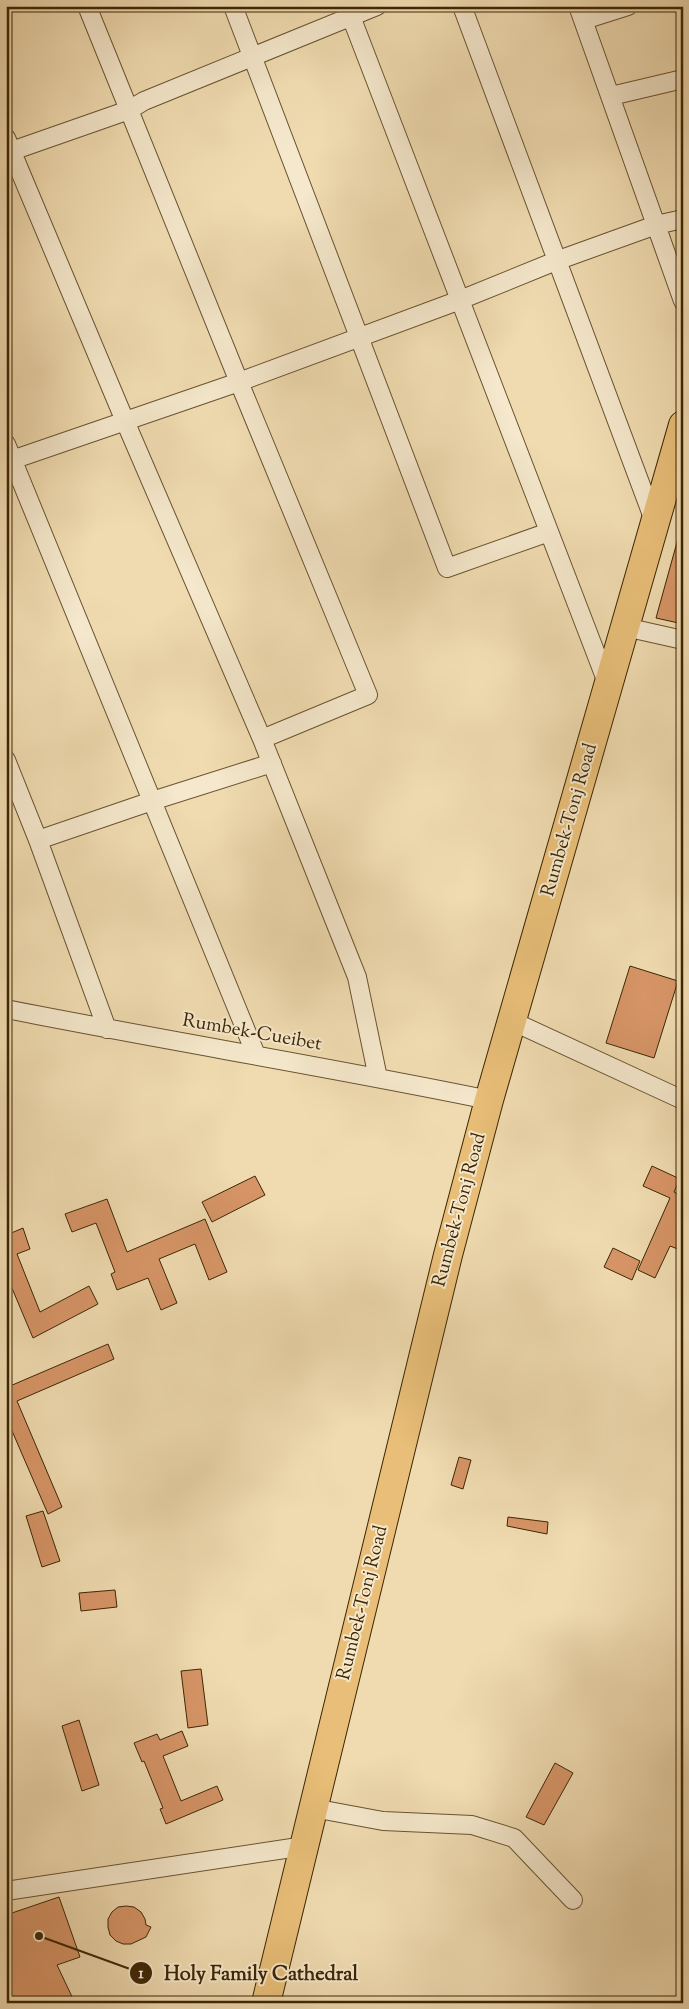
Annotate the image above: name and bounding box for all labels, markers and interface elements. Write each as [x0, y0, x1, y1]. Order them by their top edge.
street label: Rumbek-Tonj Road [535, 740, 605, 900]
street label: Rumbek-Cueibet [180, 1007, 324, 1059]
street label: Rumbek-Tonj Road [426, 1130, 494, 1290]
street label: Rumbek-Tonj Road [331, 1523, 395, 1683]
callout: Holy Family Cathedral [129, 1955, 368, 1990]
text: Holy Family Cathedral [164, 1961, 358, 1990]
text: 1 [138, 1964, 144, 1985]

